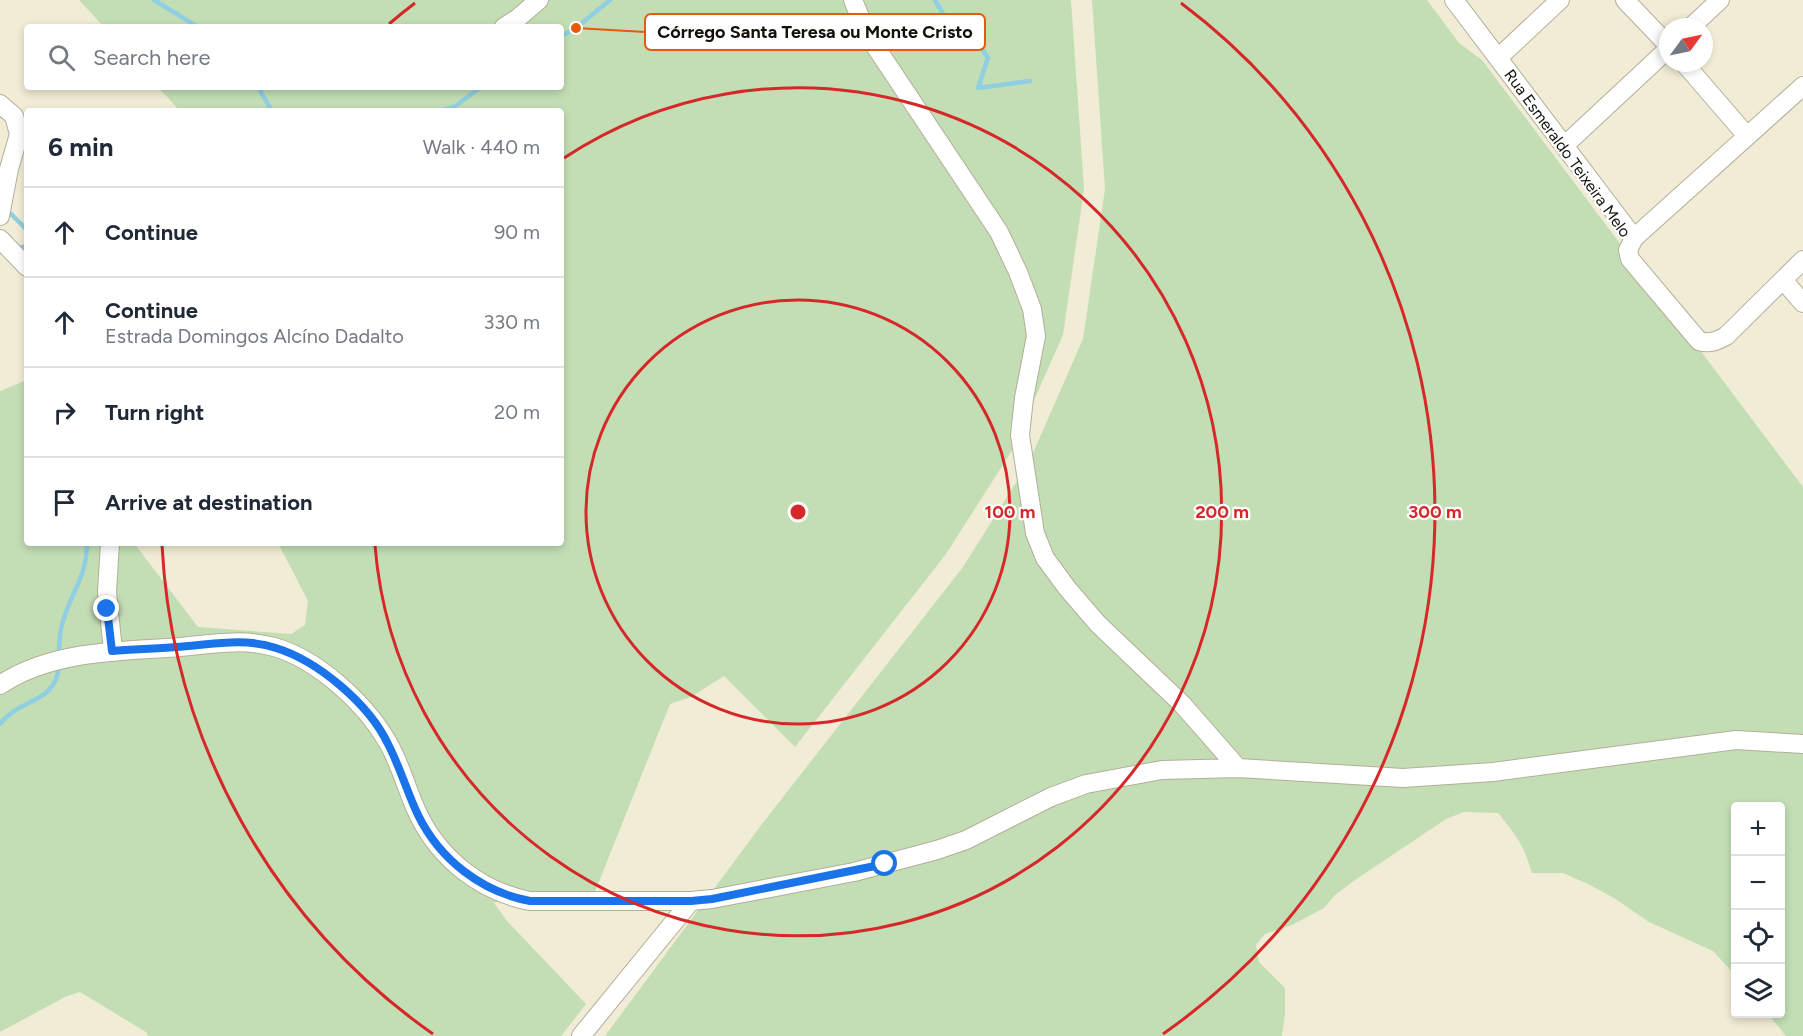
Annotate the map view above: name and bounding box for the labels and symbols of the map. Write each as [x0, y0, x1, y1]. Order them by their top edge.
callout: Córrego Santa Teresa ou Monte Cristo [645, 14, 985, 50]
north arrow [1659, 18, 1713, 72]
text: Córrego Santa Teresa ou Monte Cristo [657, 21, 973, 43]
street label: Rua Esmeraldo Teixeira Melo [1500, 66, 1635, 241]
text: 100 m [985, 501, 1035, 523]
text: 200 m [1195, 501, 1249, 523]
text: 300 m [1408, 501, 1462, 523]
centre of rings [788, 502, 808, 522]
route end [93, 595, 119, 621]
route start [871, 850, 897, 876]

